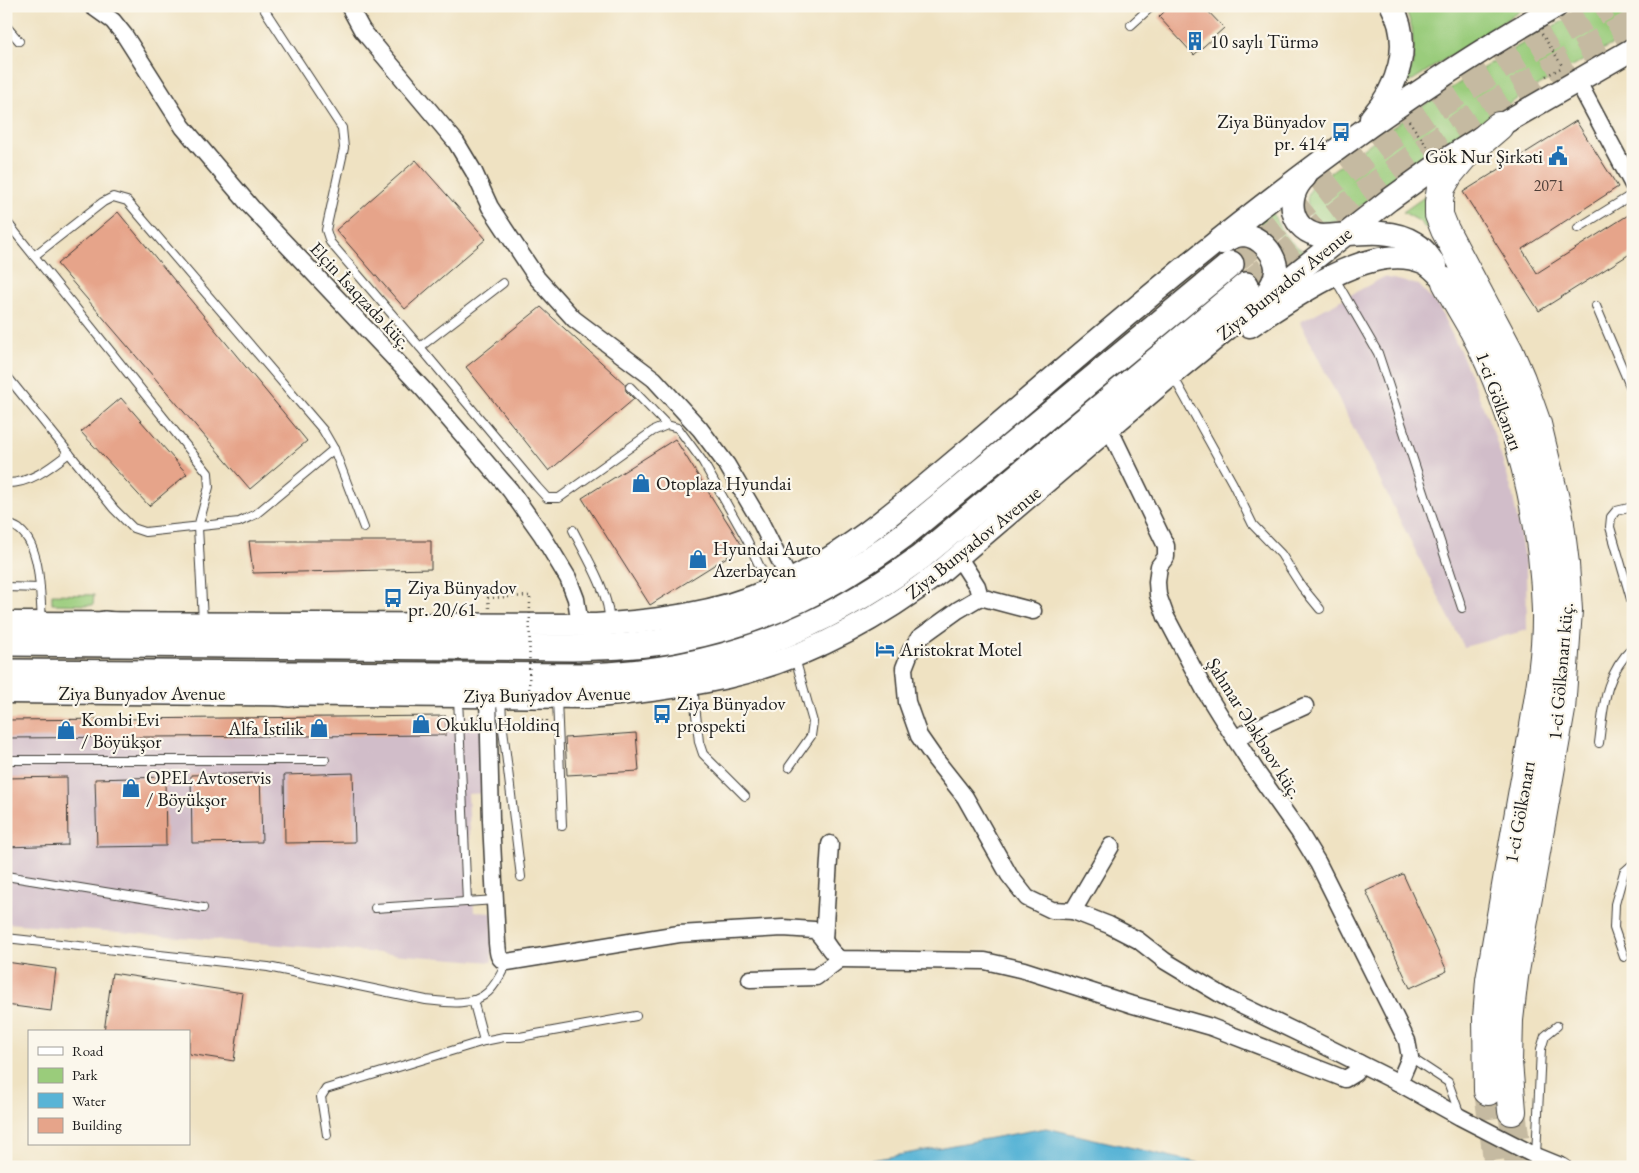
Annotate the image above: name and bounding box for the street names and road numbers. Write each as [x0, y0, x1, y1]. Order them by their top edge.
street label: Ziya Bunyadov Avenue [1212, 221, 1357, 346]
street label: Elçin İsaqzadə küç. [304, 236, 417, 355]
street label: 1-ci Gölkənarı [1470, 348, 1529, 454]
street label: Ziya Bunyadov Avenue [901, 480, 1046, 605]
street label: 1-ci Gölkənarı küç. [1542, 601, 1579, 741]
street label: Şahmar Ələkbəov küç. [1201, 653, 1308, 804]
street label: Ziya Bunyadov Avenue [59, 681, 225, 706]
street label: Ziya Bunyadov Avenue [463, 681, 631, 708]
street label: 1-ci Gölkənarı [1498, 759, 1541, 865]

